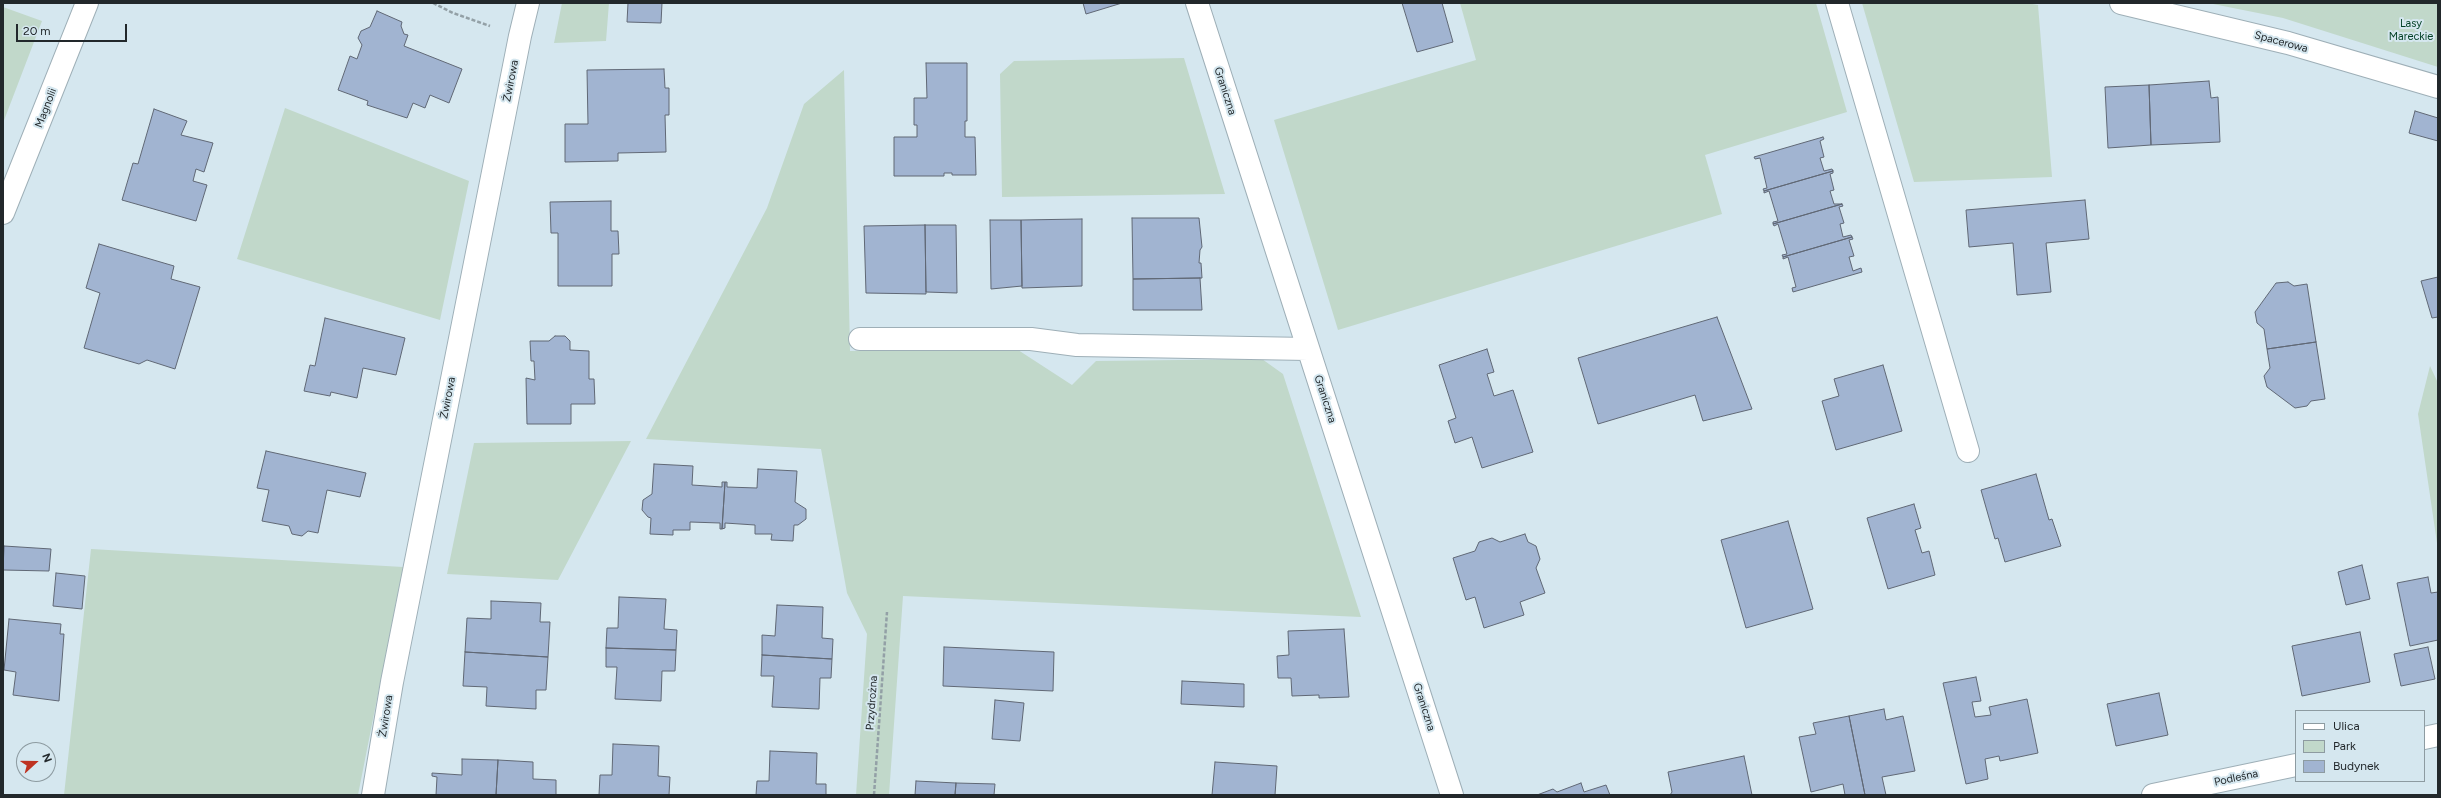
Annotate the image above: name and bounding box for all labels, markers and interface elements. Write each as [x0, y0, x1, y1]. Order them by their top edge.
scale bar [18, 16, 129, 42]
park label: Lasy Mareckie [2389, 17, 2433, 43]
text: 20 m [23, 24, 51, 38]
street label: Spacerowa [2253, 29, 2309, 55]
street label: Żwirowa [500, 59, 522, 103]
street label: Graniczna [1211, 65, 1239, 117]
street label: Magnolii [32, 86, 60, 130]
street label: Graniczna [1311, 373, 1339, 425]
street label: Żwirowa [437, 376, 459, 420]
street label: Przydrożna [864, 675, 880, 731]
street label: Graniczna [1410, 681, 1438, 733]
street label: Żwirowa [376, 694, 396, 738]
legend [2295, 710, 2425, 782]
text: Ulica [2333, 719, 2360, 733]
text: Park [2333, 739, 2356, 753]
north arrow [16, 742, 56, 782]
text: N [39, 752, 54, 764]
text: Budynek [2333, 759, 2379, 773]
street label: Podleśna [2213, 767, 2259, 789]

